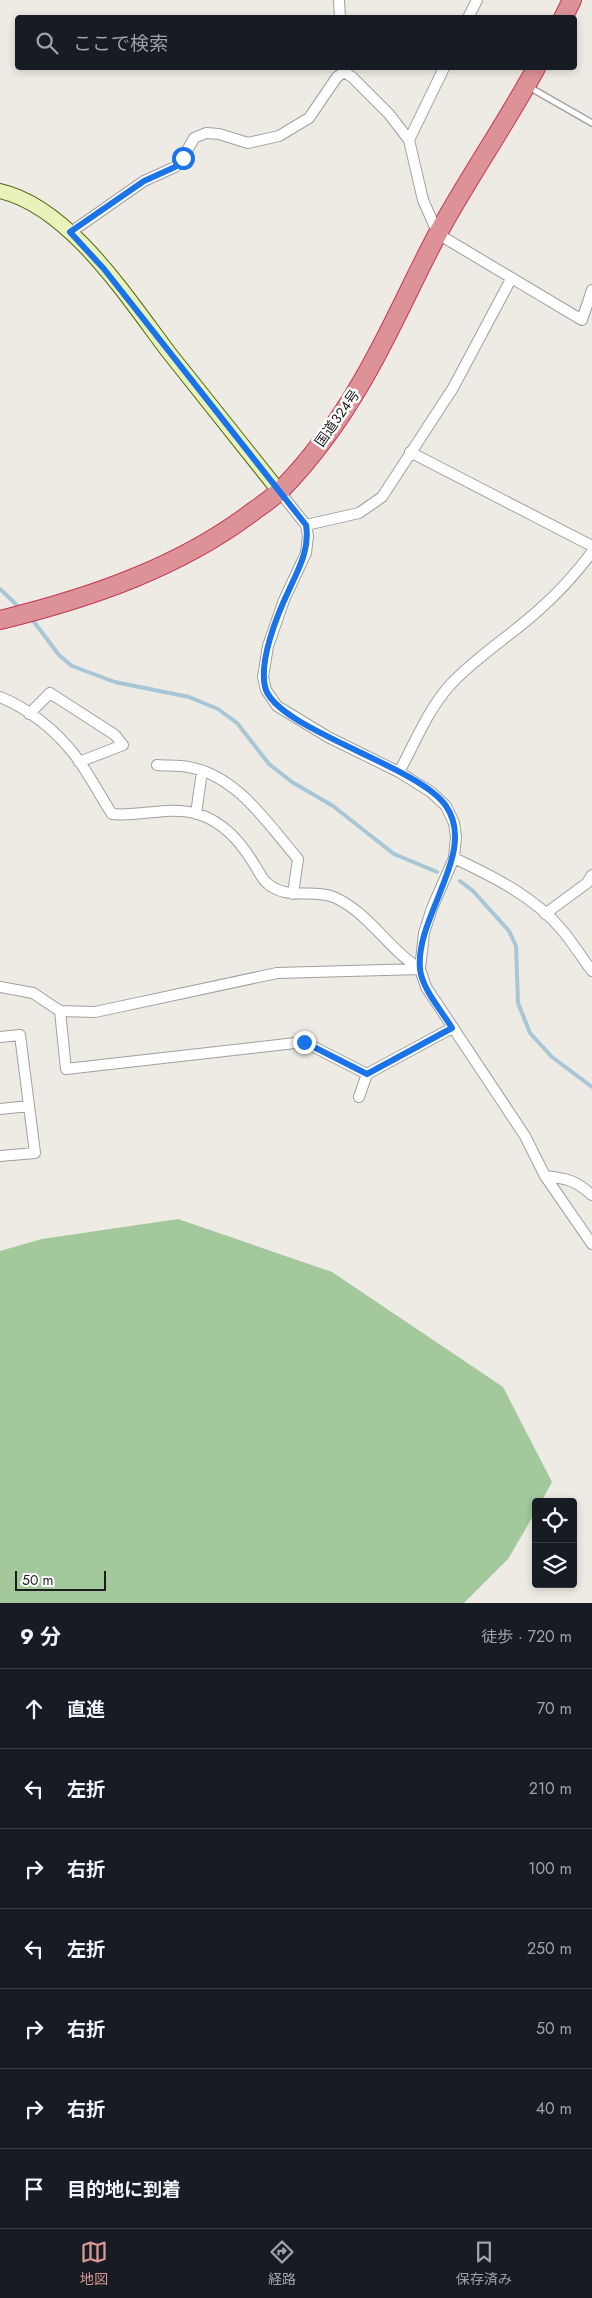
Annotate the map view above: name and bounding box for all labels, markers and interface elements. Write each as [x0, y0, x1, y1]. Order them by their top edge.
search box [15, 15, 577, 70]
icon: search [33, 29, 61, 57]
text: ここで検索 [73, 30, 168, 57]
route start [172, 147, 195, 170]
street label: 国道324号 [310, 385, 364, 451]
route end [293, 1031, 316, 1054]
map controls [532, 1498, 577, 1588]
button: locate [532, 1498, 577, 1543]
button: layers [532, 1543, 577, 1588]
scale bar [15, 1568, 106, 1591]
text: 50 m [22, 1570, 53, 1590]
text: 9 分 [20, 1622, 61, 1652]
text: 徒歩 · 720 m [481, 1625, 572, 1648]
icon: ahead [20, 1695, 48, 1723]
text: 直進 [67, 1696, 105, 1723]
text: 70 m [537, 1697, 572, 1720]
icon: left [20, 1775, 48, 1803]
text: 左折 [67, 1776, 105, 1803]
text: 210 m [529, 1777, 572, 1800]
icon: right [20, 1855, 48, 1883]
text: 右折 [67, 1856, 105, 1883]
text: 100 m [528, 1857, 572, 1880]
icon: left [20, 1935, 48, 1963]
text: 左折 [67, 1936, 105, 1963]
text: 250 m [527, 1937, 572, 1960]
icon: right [20, 2015, 48, 2043]
text: 右折 [67, 2016, 105, 2043]
text: 50 m [536, 2017, 572, 2040]
icon: right [20, 2095, 48, 2123]
text: 右折 [67, 2096, 105, 2123]
text: 40 m [536, 2097, 572, 2120]
icon: arrive [20, 2175, 48, 2203]
text: 目的地に到着 [67, 2176, 181, 2203]
tab: 地図 [80, 2238, 108, 2289]
tab: 経路 [268, 2238, 296, 2289]
tab: 保存済み [456, 2238, 512, 2289]

